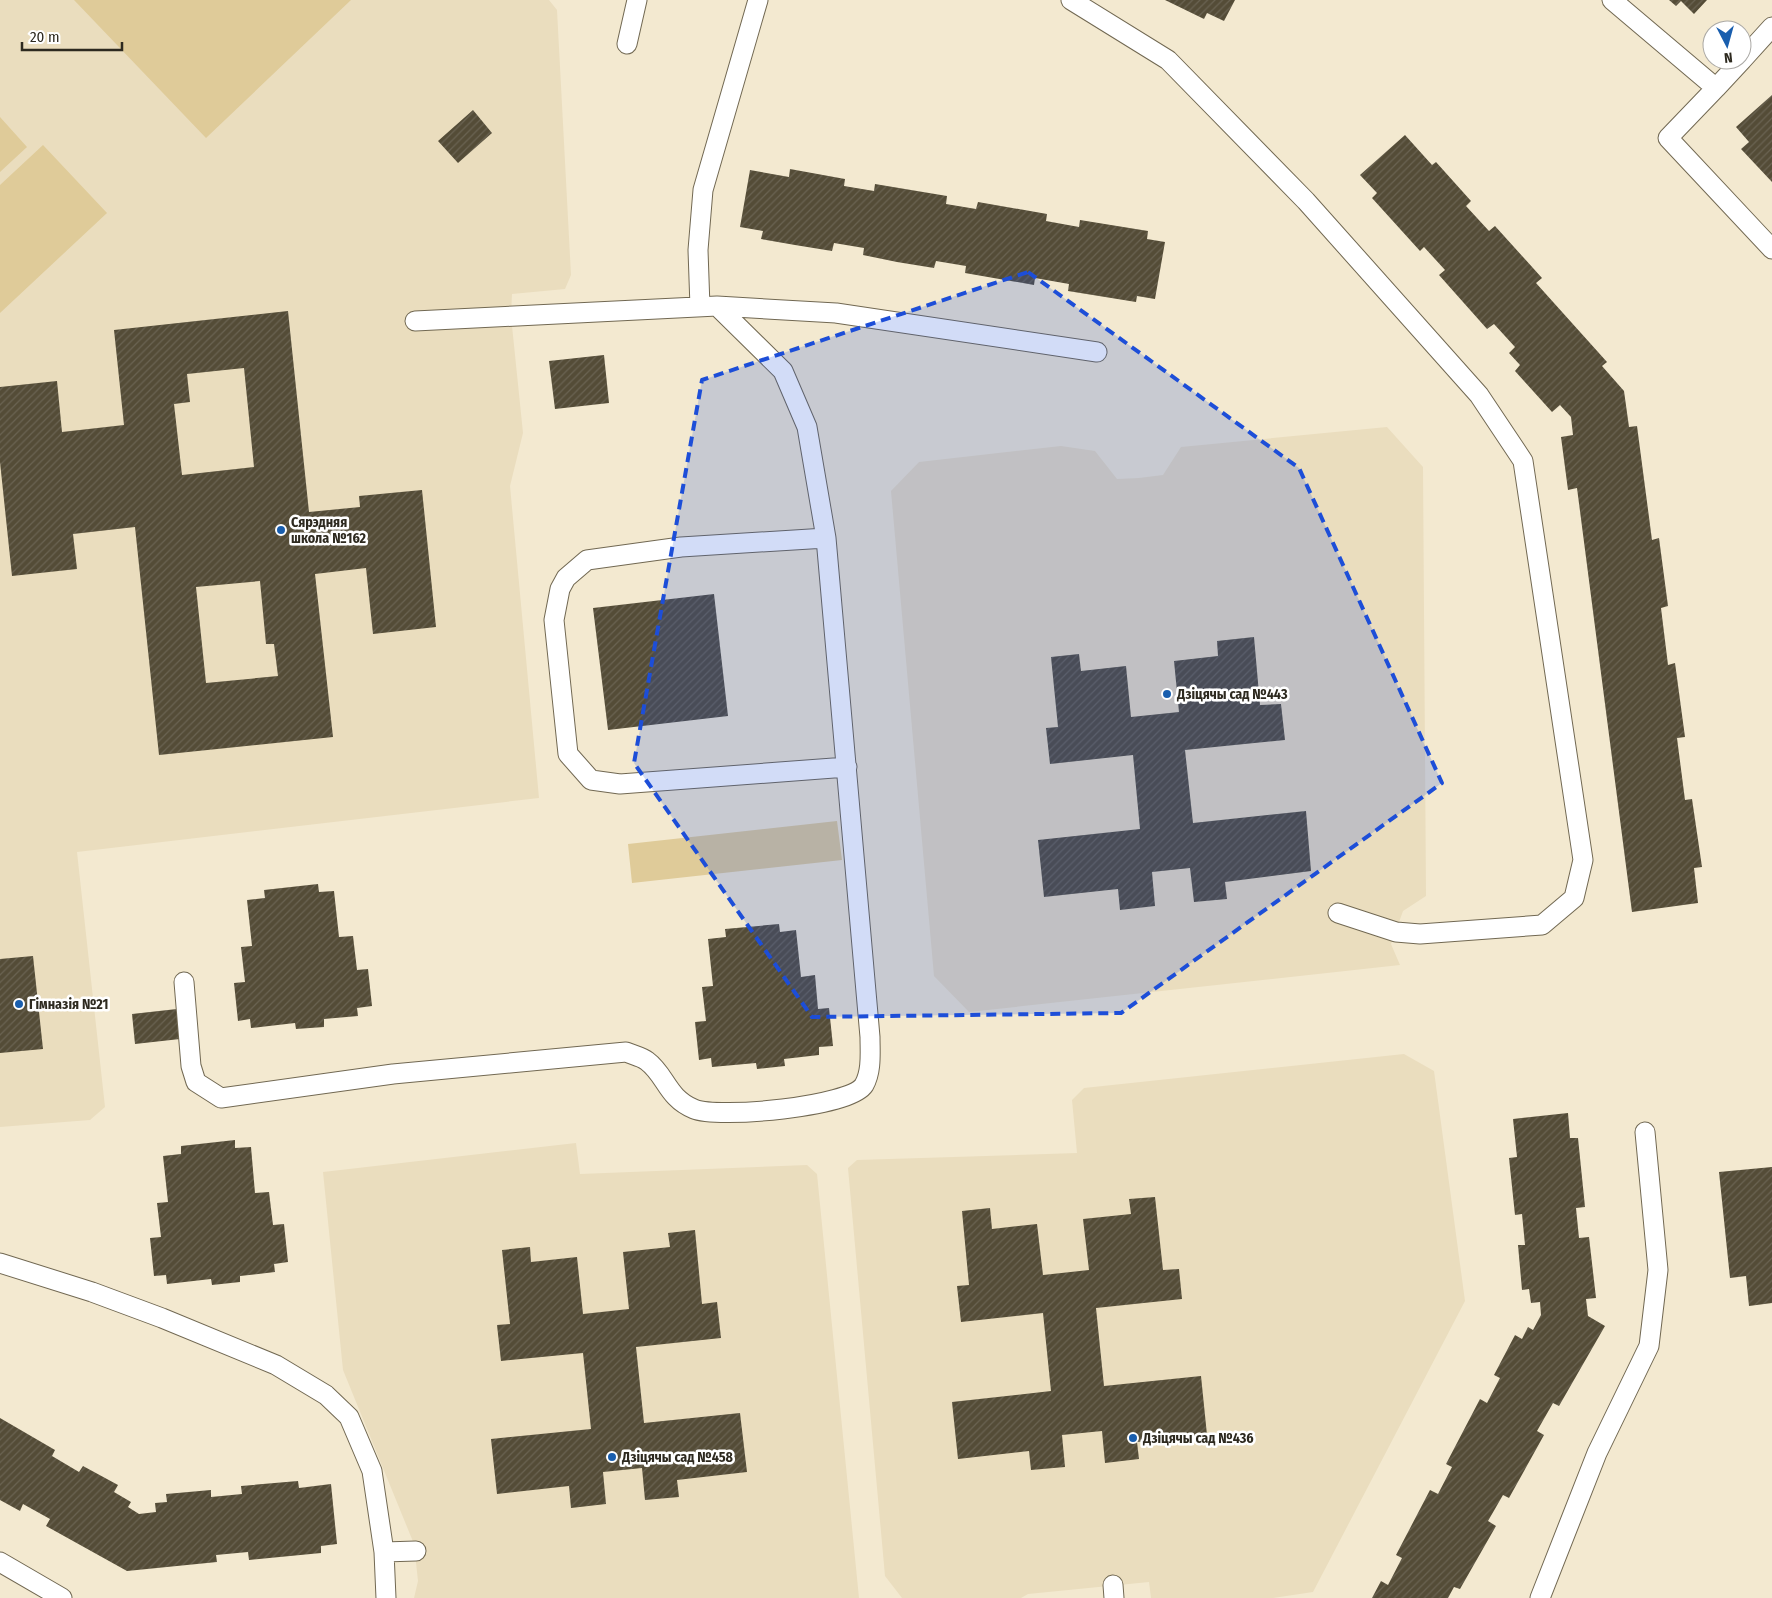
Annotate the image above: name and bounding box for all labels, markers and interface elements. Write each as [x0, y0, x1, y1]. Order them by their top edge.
scale bar [22, 20, 122, 52]
north arrow [1702, 20, 1752, 70]
text: 20 m [30, 28, 60, 46]
text: N [1723, 49, 1733, 66]
place label: Сярэдняя школа №162 [291, 514, 367, 547]
marker: Сярэдняя школа №162 [275, 524, 287, 536]
place label: Дзіцячы сад №443 [1176, 686, 1288, 703]
marker: Дзіцячы сад №443 [1161, 688, 1173, 700]
place label: Гімназія №21 [29, 996, 109, 1013]
marker: Гімназія №21 [13, 998, 25, 1010]
place label: Дзіцячы сад №436 [1142, 1430, 1254, 1447]
marker: Дзіцячы сад №436 [1127, 1432, 1139, 1444]
place label: Дзіцячы сад №458 [621, 1449, 734, 1466]
marker: Дзіцячы сад №458 [606, 1451, 618, 1463]

